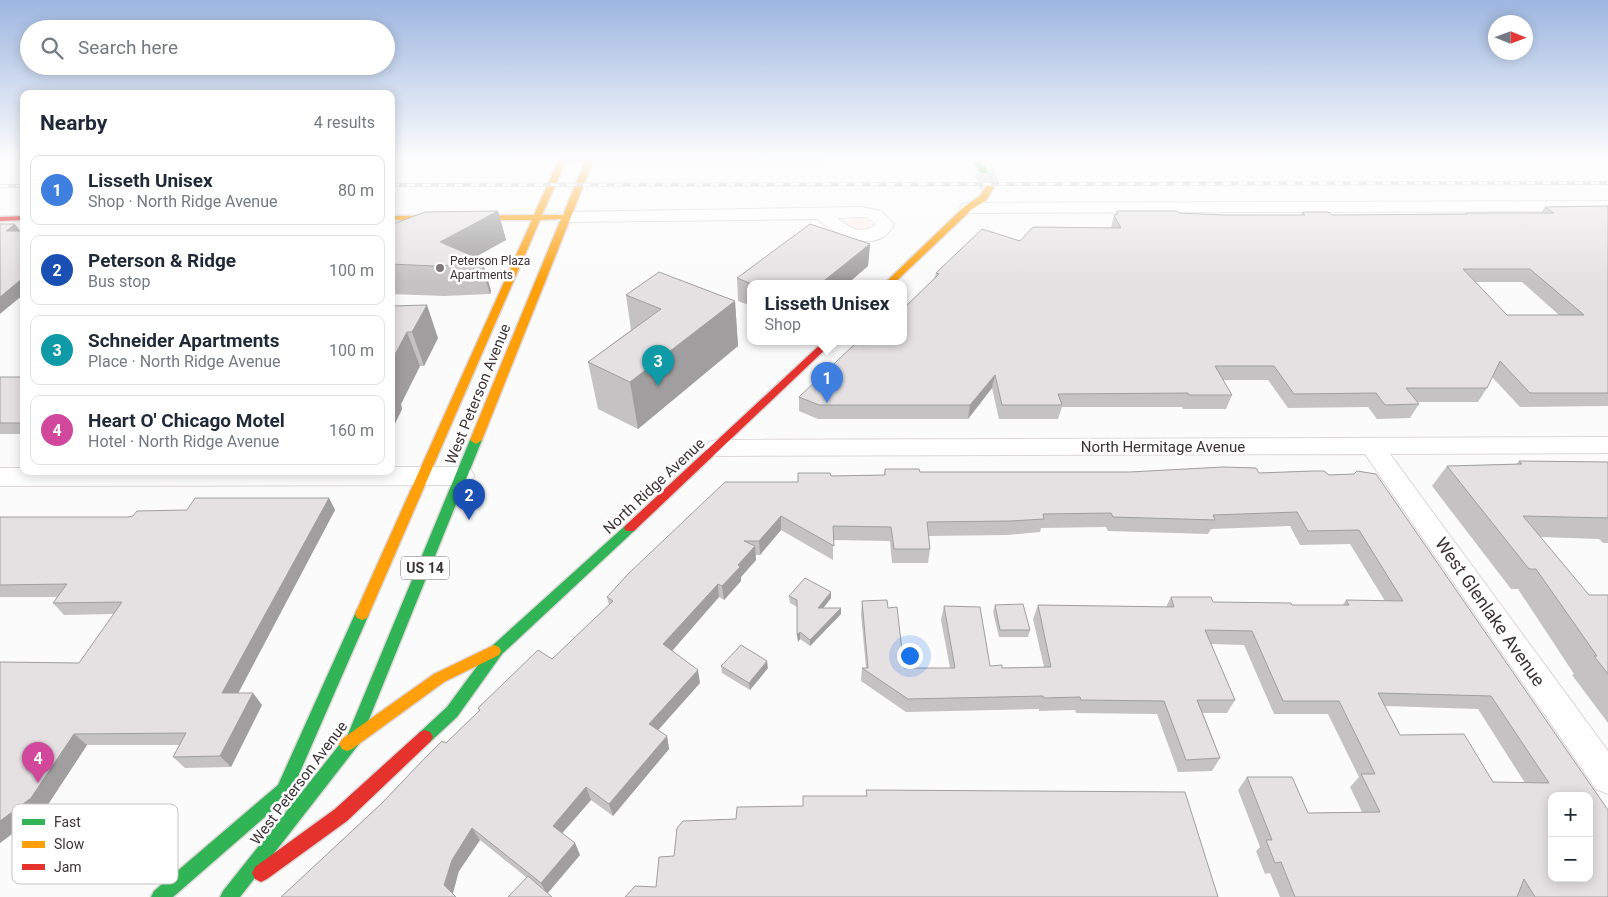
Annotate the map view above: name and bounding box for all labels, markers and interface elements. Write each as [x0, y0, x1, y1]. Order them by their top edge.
north arrow [1488, 15, 1533, 60]
search box [20, 20, 395, 75]
icon: search [38, 34, 66, 62]
text: Search here [78, 36, 178, 59]
text: Nearby [40, 111, 107, 135]
text: 4 results [314, 113, 375, 132]
text: Lisseth Unisex [88, 169, 213, 192]
text: 1 [52, 181, 62, 200]
text: 80 m [338, 181, 374, 200]
text: Shop · North Ridge Avenue [88, 192, 277, 211]
text: Peterson & Ridge [88, 249, 236, 272]
place label: Peterson Plaza Apartments [450, 254, 530, 282]
text: 2 [52, 261, 62, 280]
text: 100 m [329, 261, 374, 280]
marker: Peterson Plaza Apartments [434, 262, 446, 274]
text: Bus stop [88, 272, 150, 291]
popup [747, 280, 907, 345]
text: Lisseth Unisex [765, 292, 889, 315]
text: Shop [765, 315, 801, 334]
street label: West Peterson Avenue [442, 321, 514, 467]
text: Schneider Apartments [88, 329, 280, 352]
text: 3 [52, 341, 62, 360]
text: 100 m [329, 341, 374, 360]
pin: 3 [642, 345, 674, 386]
text: Place · North Ridge Avenue [88, 352, 281, 371]
pin: 1 [811, 362, 843, 403]
text: Heart O' Chicago Motel [88, 409, 285, 432]
text: 4 [52, 421, 62, 440]
text: 160 m [329, 421, 374, 440]
text: Hotel · North Ridge Avenue [88, 432, 279, 451]
street label: North Ridge Avenue [600, 434, 708, 538]
street label: North Hermitage Avenue [1081, 438, 1245, 456]
pin: 2 [453, 479, 485, 520]
street label: West Glenlake Avenue [1431, 533, 1550, 690]
road number: US 14 [401, 556, 449, 580]
your location [897, 643, 923, 669]
street label: West Peterson Avenue [247, 718, 351, 848]
pin: 4 [22, 742, 54, 783]
map controls [1548, 792, 1593, 882]
button: + [1548, 792, 1593, 837]
legend [12, 804, 178, 884]
text: Fast [54, 814, 81, 830]
text: Slow [54, 836, 85, 852]
button: − [1548, 837, 1593, 882]
text: Jam [54, 859, 82, 875]

